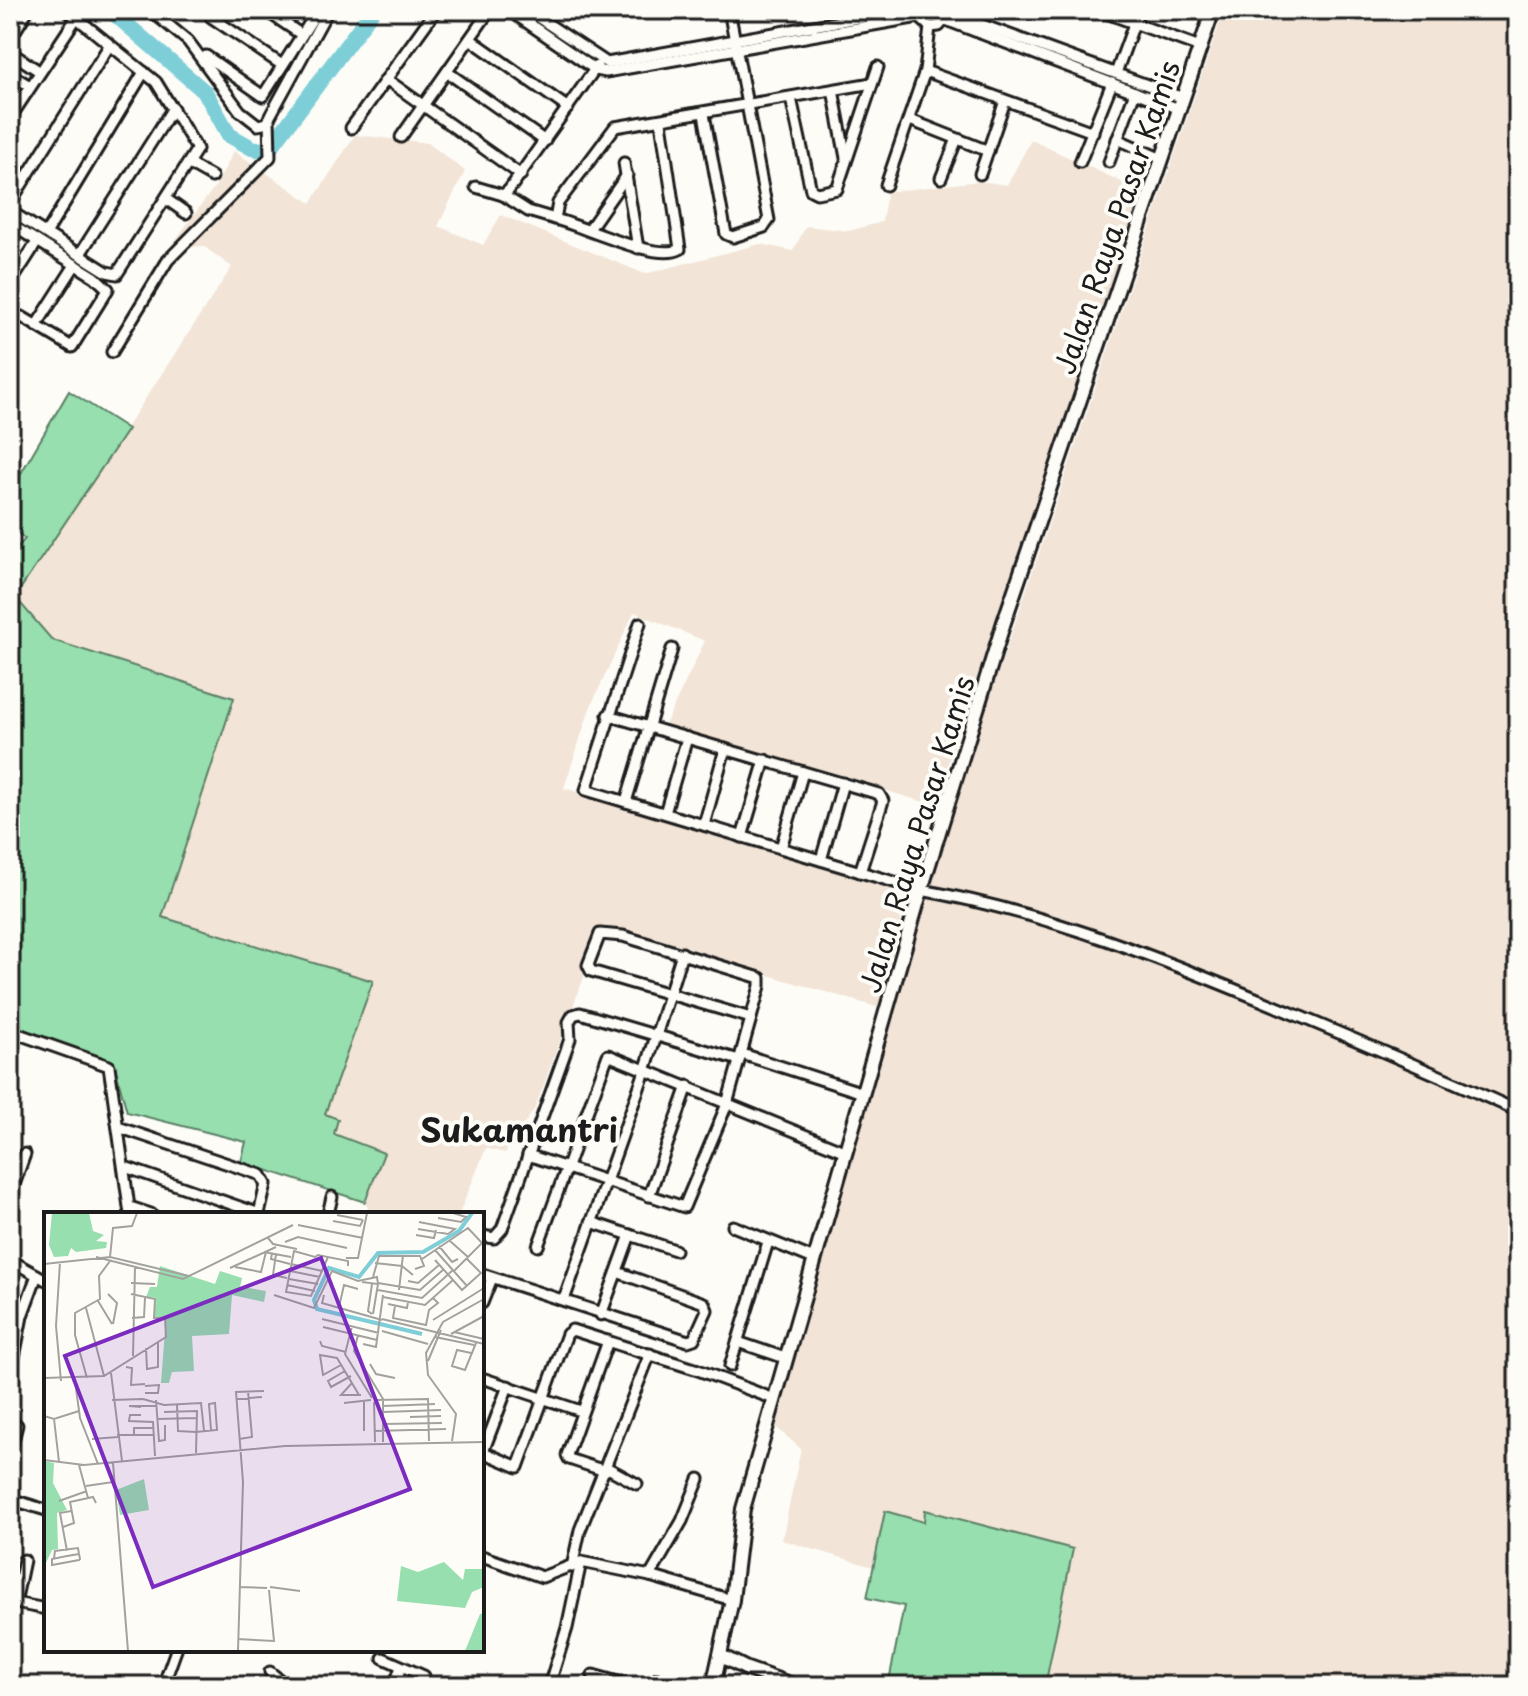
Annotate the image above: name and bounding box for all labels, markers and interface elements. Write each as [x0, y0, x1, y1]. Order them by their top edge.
street label: Jalan Raya Pasar Kamis [1042, 54, 1190, 380]
street label: Jalan Raya Pasar Kamis [847, 670, 985, 998]
district label: Sukamantri [420, 1105, 618, 1153]
inset map [44, 1212, 484, 1652]

